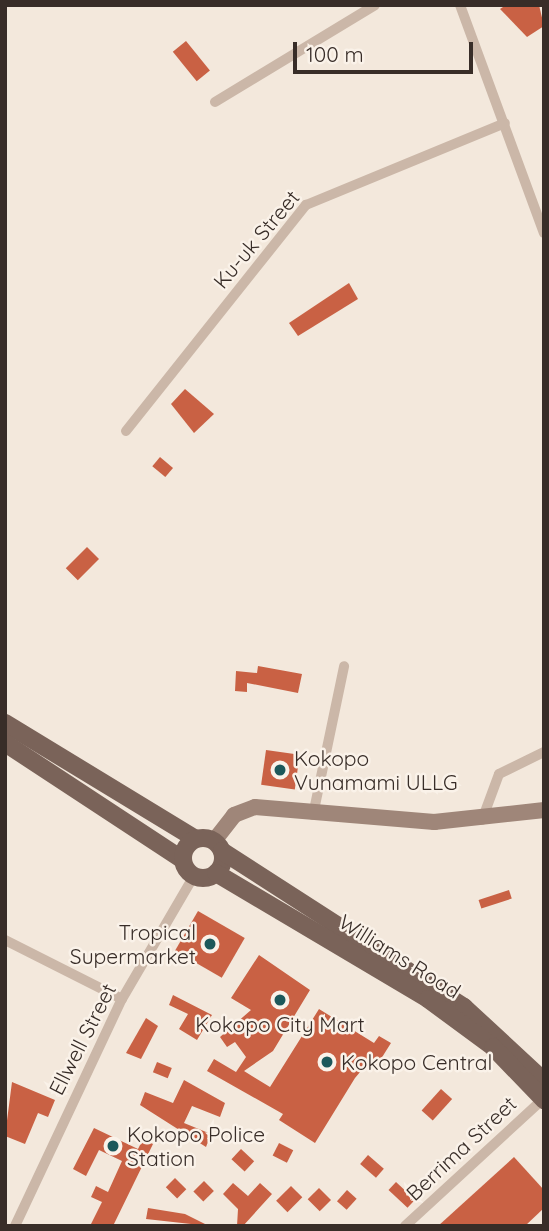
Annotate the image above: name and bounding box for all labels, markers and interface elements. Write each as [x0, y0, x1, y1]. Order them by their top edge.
scale bar [297, 28, 477, 72]
text: 100 m [306, 41, 364, 67]
street label: Ku-uk Street [208, 185, 304, 293]
place label: Kokopo Vunamami ULLG [294, 745, 458, 795]
marker: Kokopo Vunamami ULLG [272, 762, 288, 778]
street label: Williams Road [335, 909, 465, 1003]
place label: Tropical Supermarket [70, 919, 196, 969]
marker: Tropical Supermarket [202, 936, 218, 952]
street label: Ellwell Street [43, 979, 121, 1099]
marker: Kokopo City Mart [272, 992, 288, 1008]
place label: Kokopo City Mart [195, 1011, 365, 1037]
place label: Kokopo Central [341, 1049, 492, 1075]
marker: Kokopo Central [319, 1054, 335, 1070]
street label: Berrima Street [401, 1091, 521, 1205]
place label: Kokopo Police Station [127, 1121, 265, 1171]
marker: Kokopo Police Station [105, 1138, 121, 1154]

